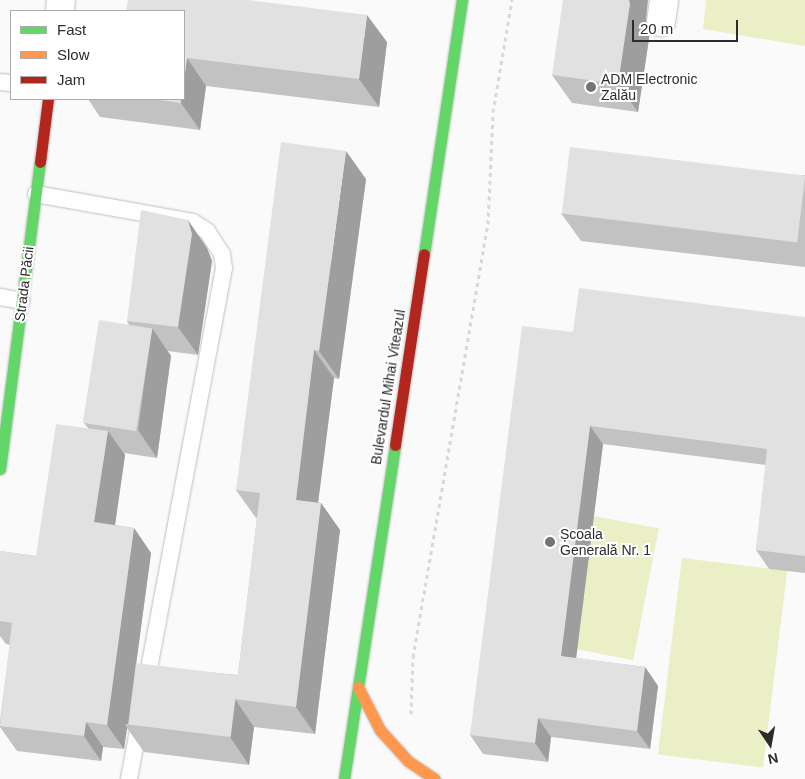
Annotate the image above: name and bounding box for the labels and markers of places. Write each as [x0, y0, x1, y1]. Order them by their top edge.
place label: ADM Electronic Zalău [601, 71, 697, 104]
marker: ADM Electronic Zalău [585, 81, 597, 93]
place label: Școala Generală Nr. 1 [560, 526, 651, 558]
marker: Școala Generală Nr. 1 [544, 536, 556, 548]

